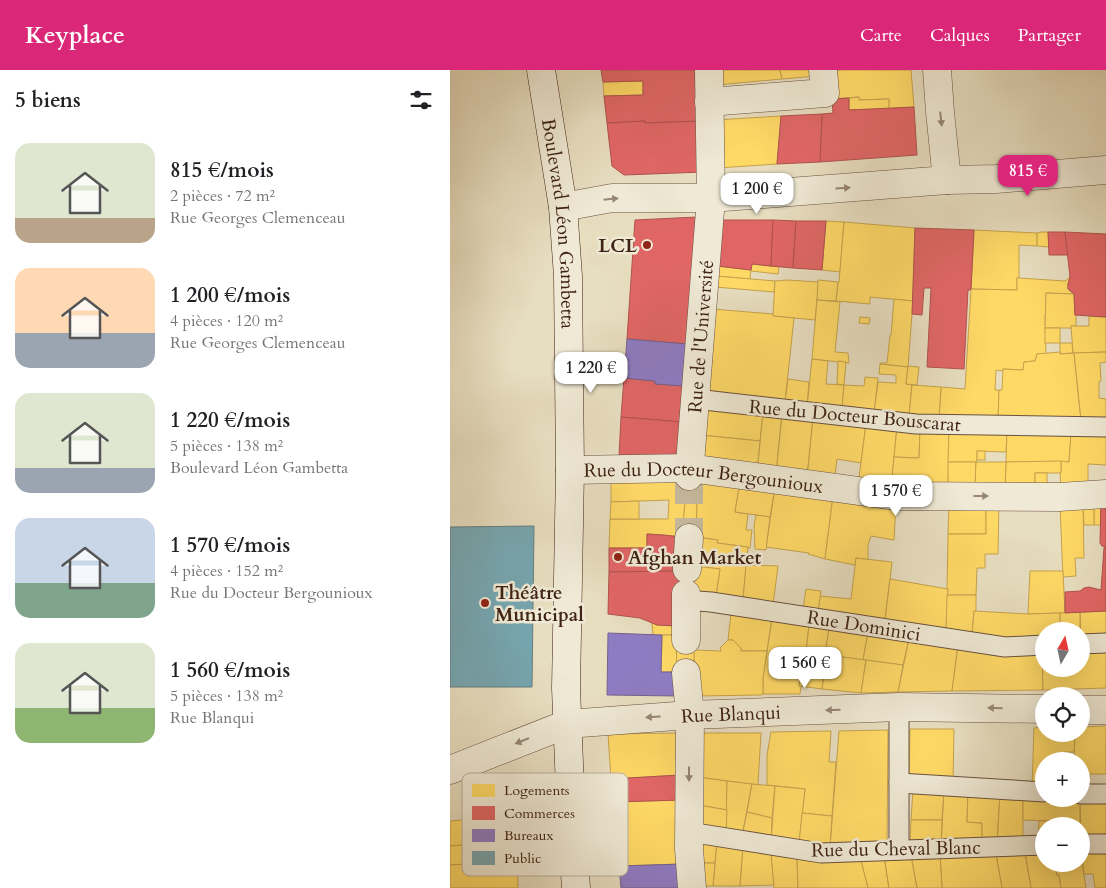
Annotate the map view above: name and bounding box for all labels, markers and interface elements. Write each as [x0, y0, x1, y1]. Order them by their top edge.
text: Keyplace [25, 19, 125, 52]
text: Carte [860, 23, 902, 48]
text: Calques [930, 23, 990, 48]
text: Partager [1018, 23, 1081, 48]
text: 5 biens [15, 86, 81, 115]
icon: filters [407, 86, 435, 114]
one-way arrow [937, 111, 945, 127]
street label: Boulevard Léon Gambetta [535, 117, 581, 329]
pin: 815 € [993, 154, 1063, 197]
text: 815 €/mois [170, 156, 274, 185]
text: 815 € [1009, 160, 1047, 182]
icon: home [55, 163, 115, 223]
pin: 1 200 € [711, 172, 803, 215]
text: 1 200 € [732, 178, 782, 200]
one-way arrow [835, 184, 851, 192]
text: 2 pièces · 72 m² [170, 185, 275, 207]
one-way arrow [603, 195, 619, 203]
text: Rue Georges Clemenceau [170, 207, 345, 229]
place label: LCL [598, 233, 637, 259]
marker: LCL [641, 239, 653, 251]
street label: Rue de l'Université [682, 259, 720, 414]
text: 1 200 €/mois [170, 281, 290, 310]
icon: home [55, 288, 115, 348]
text: 4 pièces · 120 m² [170, 310, 283, 332]
text: Rue Georges Clemenceau [170, 332, 345, 354]
pin: 1 220 € [545, 352, 637, 394]
text: 1 220 € [566, 357, 616, 379]
street label: Rue du Docteur Bouscarat [748, 394, 962, 438]
text: 1 220 €/mois [170, 406, 290, 435]
icon: home [55, 413, 115, 473]
text: 5 pièces · 138 m² [170, 435, 283, 457]
street label: Rue du Docteur Bergounioux [583, 456, 825, 500]
text: Boulevard Léon Gambetta [170, 457, 348, 479]
pin: 1 570 € [850, 474, 942, 517]
text: 1 570 € [871, 480, 921, 502]
one-way arrow [973, 492, 989, 500]
text: 1 570 €/mois [170, 531, 290, 560]
icon: home [55, 538, 115, 598]
place label: Afghan Market [628, 545, 762, 571]
marker: Afghan Market [612, 551, 624, 563]
text: 4 pièces · 152 m² [170, 560, 283, 582]
place label: Théâtre Municipal [495, 580, 584, 628]
text: Rue du Docteur Bergounioux [170, 582, 373, 604]
marker: Théâtre Municipal [479, 597, 491, 609]
street label: Rue Dominici [805, 604, 922, 648]
north arrow [1035, 622, 1090, 678]
map controls [1035, 622, 1090, 872]
pin: 1 560 € [759, 646, 851, 689]
text: 1 560 € [780, 652, 830, 674]
text: 1 560 €/mois [170, 656, 290, 685]
icon: home [55, 663, 115, 723]
text: 5 pièces · 138 m² [170, 685, 283, 707]
button: locate [1035, 687, 1090, 742]
street label: Rue Blanqui [680, 700, 781, 730]
one-way arrow [987, 704, 1003, 712]
one-way arrow [824, 706, 840, 714]
text: Rue Blanqui [170, 707, 254, 729]
one-way arrow [644, 714, 660, 722]
one-way arrow [515, 738, 529, 746]
button: + [1035, 752, 1090, 807]
one-way arrow [685, 766, 693, 782]
legend [462, 773, 628, 876]
text: Logements [504, 781, 570, 800]
text: Commerces [504, 804, 575, 823]
button: − [1035, 817, 1090, 872]
text: Bureaux [504, 826, 553, 845]
street label: Rue du Cheval Blanc [811, 835, 981, 863]
text: Public [504, 849, 541, 868]

